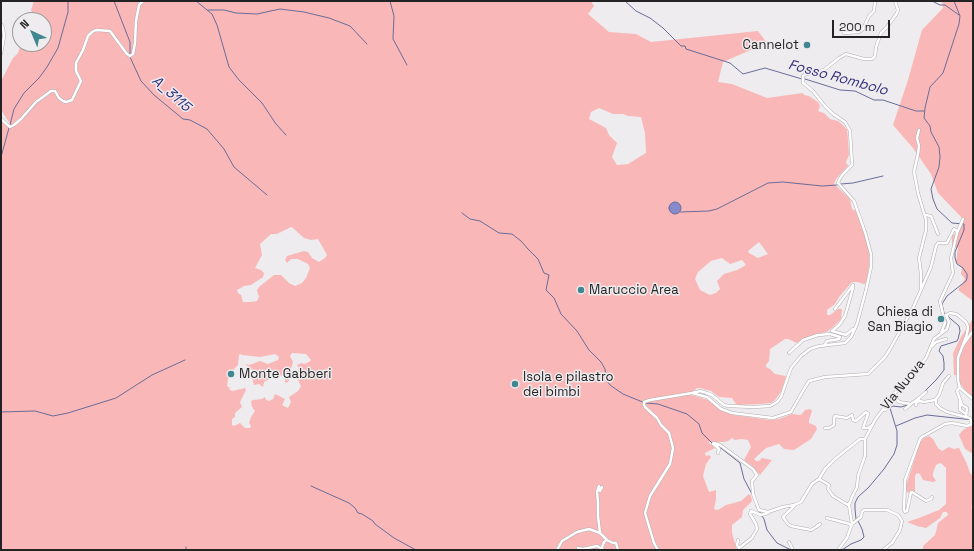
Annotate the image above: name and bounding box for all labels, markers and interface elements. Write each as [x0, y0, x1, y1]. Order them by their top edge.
north arrow [12, 12, 52, 52]
scale bar [834, 12, 892, 38]
text: N [17, 16, 32, 32]
text: 200 m [839, 19, 875, 35]
place label: Cannelot [743, 37, 799, 53]
marker: Cannelot [802, 40, 812, 50]
water label: Fosso Rombolo [786, 57, 890, 99]
water label: A_3115 [148, 73, 194, 115]
place label: Maruccio Area [589, 282, 679, 298]
marker: Maruccio Area [576, 285, 586, 295]
place label: Chiesa di San Biagio [868, 304, 933, 335]
marker: Chiesa di San Biagio [936, 314, 946, 324]
street label: Via Nuova [878, 357, 928, 413]
place label: Monte Gabberi [239, 366, 331, 382]
marker: Monte Gabberi [226, 369, 236, 379]
place label: Isola e pilastro dei bimbi [523, 369, 614, 400]
marker: Isola e pilastro dei bimbi [510, 379, 520, 389]

